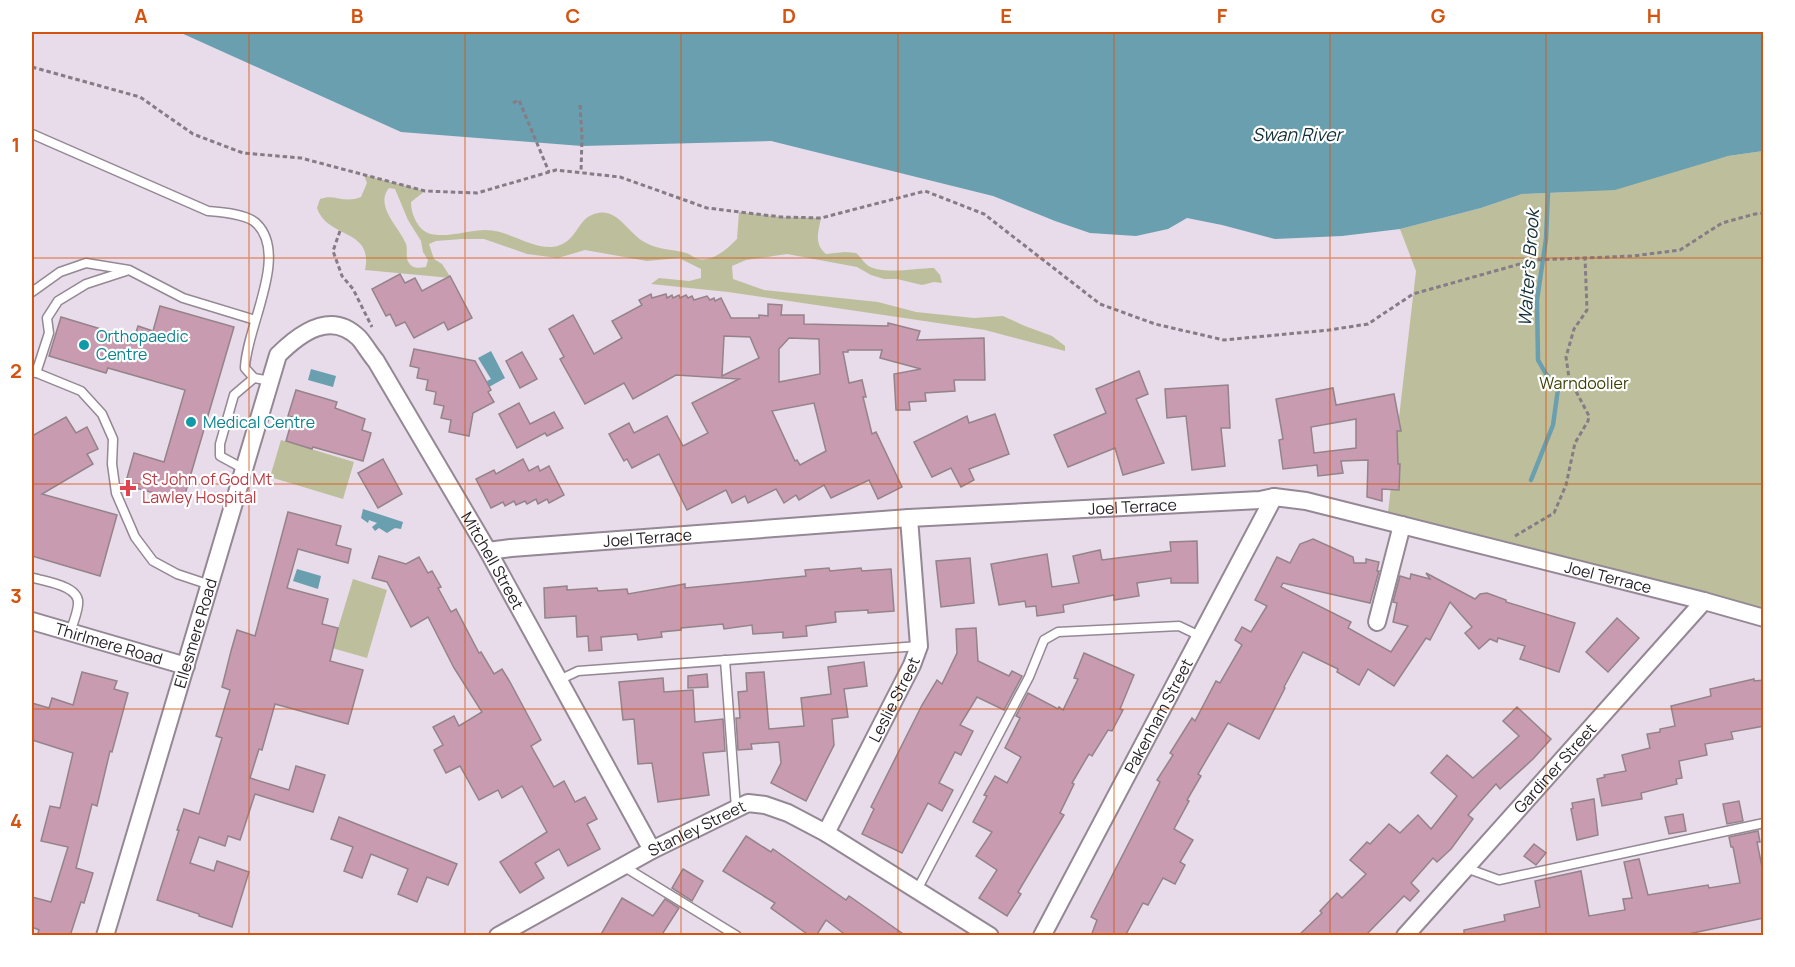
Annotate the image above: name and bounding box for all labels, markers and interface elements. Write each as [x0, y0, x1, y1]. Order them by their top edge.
text: A [134, 2, 148, 29]
text: B [351, 2, 364, 29]
text: C [566, 2, 580, 29]
text: D [782, 2, 796, 29]
text: E [1000, 2, 1012, 29]
text: F [1217, 2, 1228, 29]
text: G [1431, 2, 1446, 29]
text: H [1647, 2, 1661, 29]
water label: Swan River [1252, 122, 1345, 146]
text: 1 [12, 131, 20, 158]
water label: Walter's Brook [1512, 206, 1544, 327]
place label: Orthopaedic Centre [96, 325, 189, 365]
marker: Orthopaedic Centre [77, 338, 91, 352]
text: 2 [10, 357, 22, 384]
park label: Warndoolier [1539, 372, 1629, 394]
place label: Medical Centre [203, 411, 315, 433]
marker: Medical Centre [184, 415, 198, 429]
place label: St John of God Mt Lawley Hospital [142, 468, 272, 508]
marker: St John of God Mt Lawley Hospital [119, 479, 137, 497]
street label: Joel Terrace [1087, 493, 1177, 520]
street label: Mitchell Street [456, 508, 529, 613]
street label: Joel Terrace [602, 523, 693, 552]
street label: Joel Terrace [1562, 555, 1654, 598]
street label: Ellesmere Road [168, 576, 222, 691]
text: 3 [10, 582, 22, 609]
street label: Thirlmere Road [52, 617, 165, 670]
street label: Leslie Street [863, 654, 925, 746]
street label: Pakenham Street [1119, 655, 1198, 777]
street label: Gardiner Street [1509, 718, 1601, 818]
street label: Stanley Street [644, 795, 749, 861]
text: 4 [10, 807, 22, 834]

